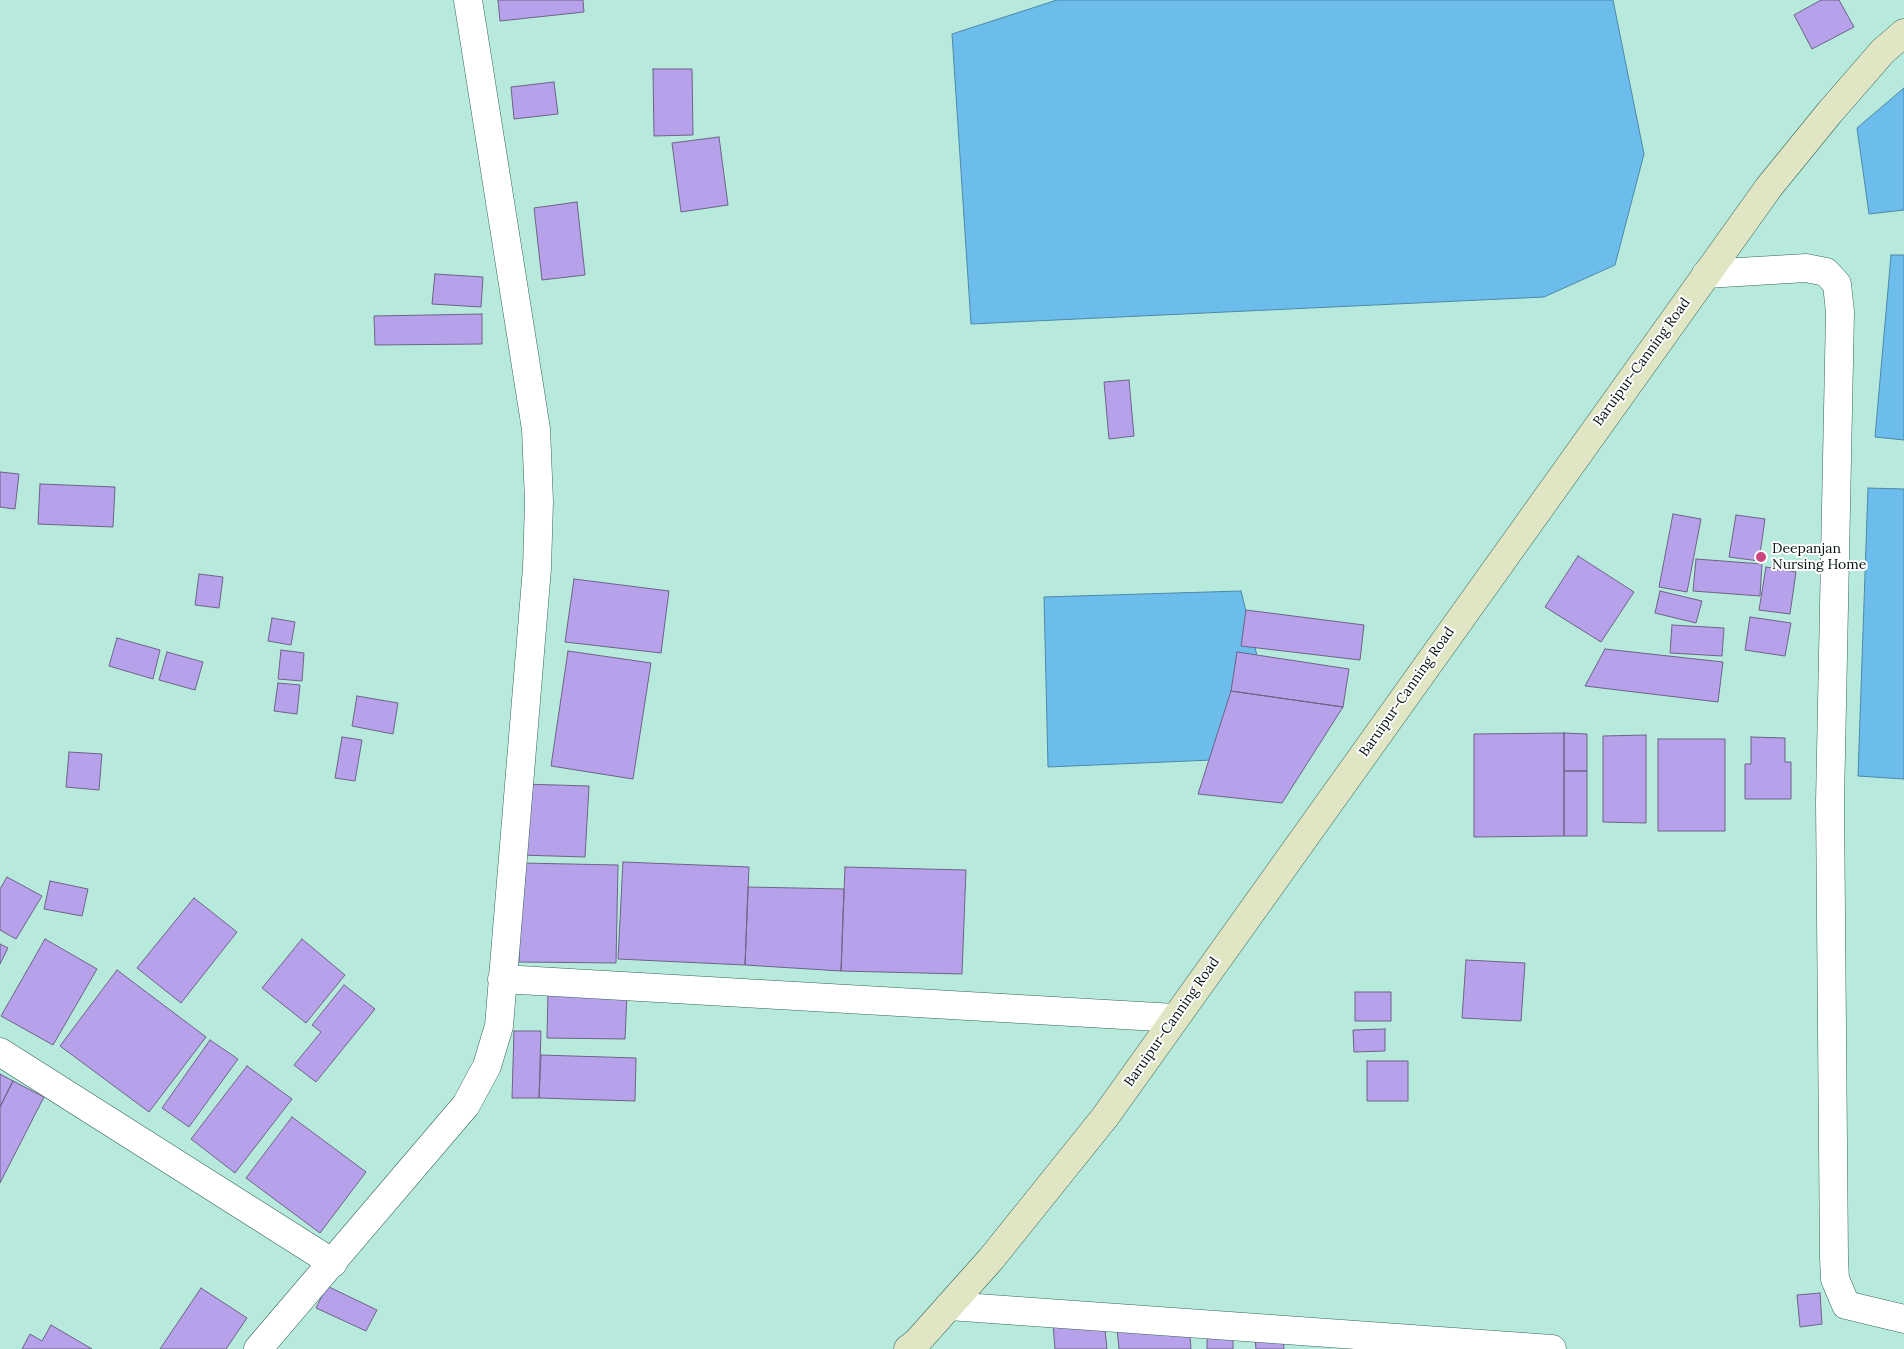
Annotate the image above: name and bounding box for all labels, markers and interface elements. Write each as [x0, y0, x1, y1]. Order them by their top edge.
street label: Baruipur-Canning Road [1590, 295, 1694, 429]
place label: Deepanjan Nursing Home [1772, 541, 1866, 574]
marker: Deepanjan Nursing Home [1754, 550, 1768, 564]
street label: Baruipur-Canning Road [1356, 624, 1458, 760]
street label: Baruipur-Canning Road [1121, 954, 1223, 1090]

